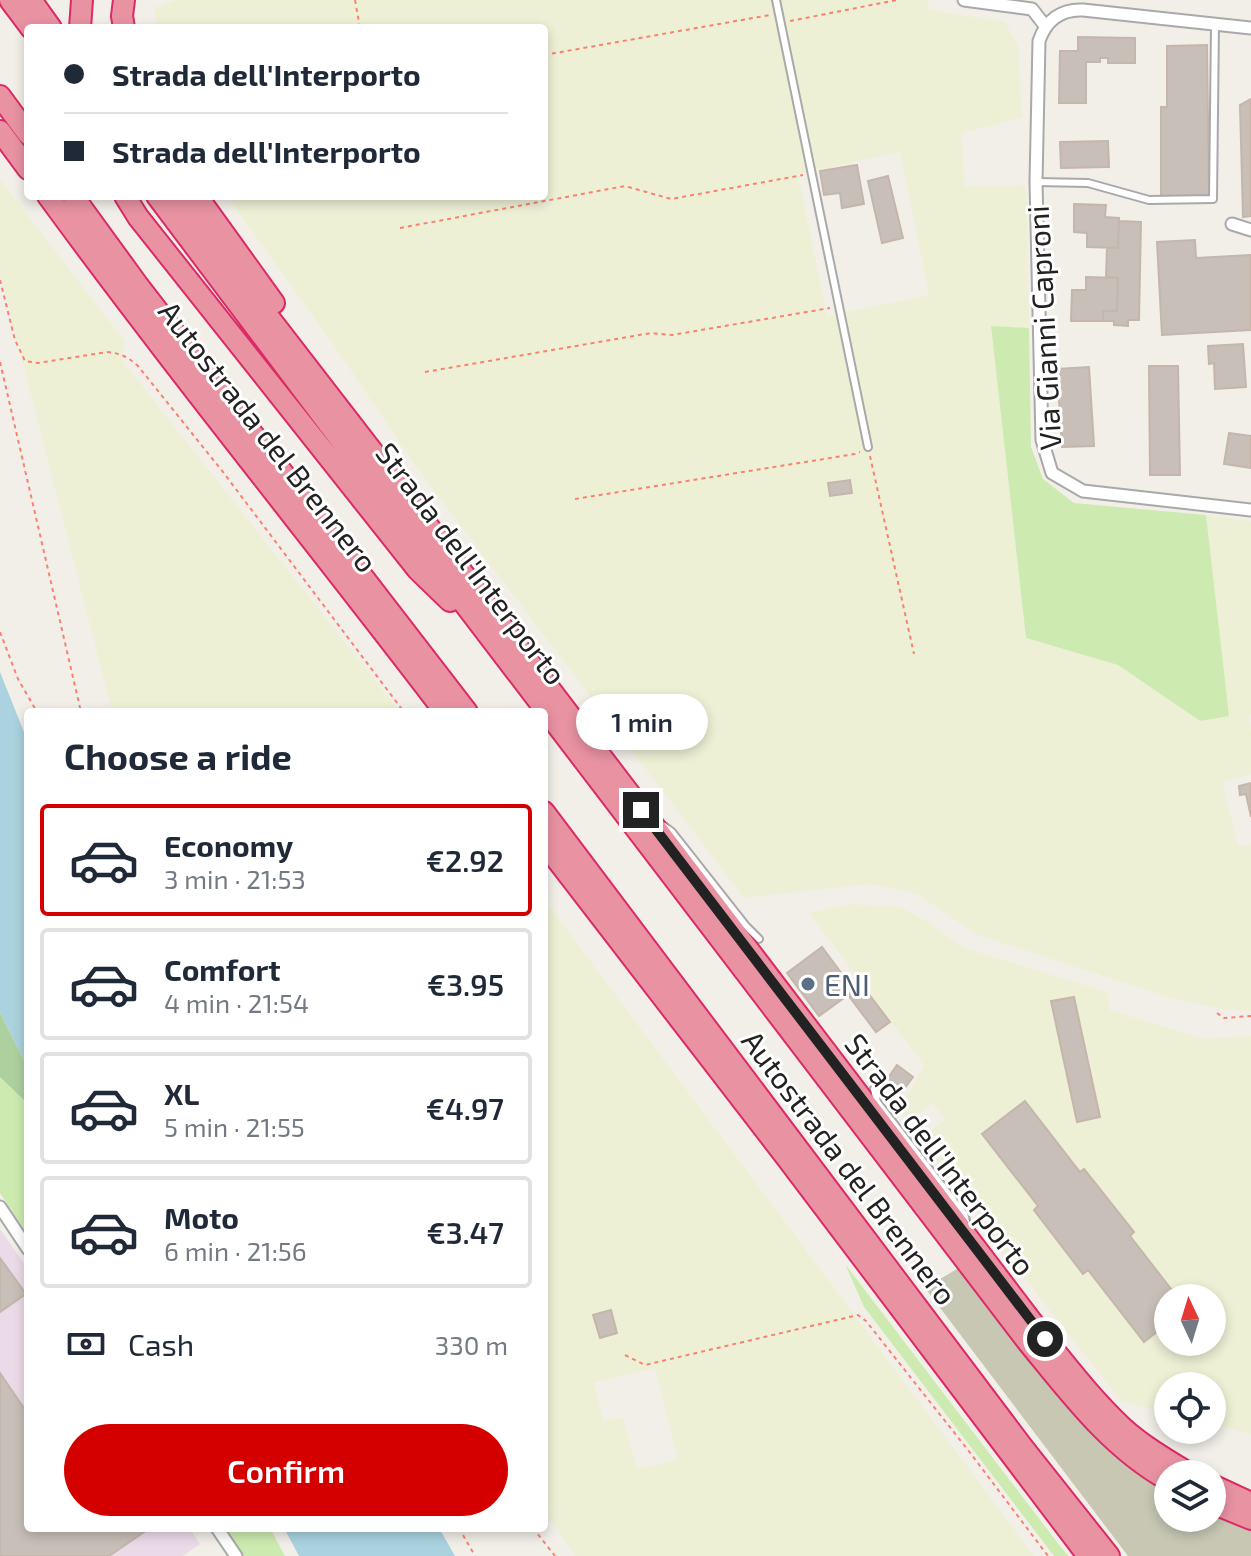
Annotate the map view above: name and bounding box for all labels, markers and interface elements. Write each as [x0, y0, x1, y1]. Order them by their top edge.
text: Strada dell'Interporto [112, 56, 421, 92]
text: Strada dell'Interporto [112, 133, 421, 169]
street label: Via Gianni Caproni [1019, 205, 1067, 451]
street label: Autostrada del Brennero [152, 293, 386, 579]
street label: Strada dell'Interporto [369, 435, 575, 691]
callout: 1 min [575, 694, 707, 750]
text: 1 min [611, 706, 673, 737]
text: Choose a ride [64, 734, 292, 777]
route end [623, 792, 659, 828]
icon: car [68, 824, 140, 896]
text: Economy [164, 827, 293, 863]
text: €2.92 [426, 842, 504, 878]
text: 3 min · 21:53 [164, 863, 306, 894]
icon: car [68, 948, 140, 1020]
text: Comfort [164, 951, 281, 987]
text: €3.95 [427, 966, 504, 1002]
place label: ENI [824, 966, 870, 1002]
marker: ENI [799, 975, 817, 993]
text: 4 min · 21:54 [164, 987, 309, 1018]
street label: Autostrada del Brennero [735, 1023, 965, 1311]
street label: Strada dell'Interporto [838, 1026, 1044, 1282]
icon: car [68, 1072, 140, 1144]
text: XL [164, 1075, 199, 1111]
text: €4.97 [426, 1090, 504, 1126]
text: 5 min · 21:55 [164, 1111, 305, 1142]
icon: car [68, 1196, 140, 1268]
text: Moto [164, 1199, 239, 1235]
text: €3.47 [427, 1214, 504, 1250]
text: 6 min · 21:56 [164, 1235, 307, 1266]
north arrow [1154, 1284, 1226, 1356]
map controls [1154, 1284, 1226, 1532]
route start [1027, 1321, 1063, 1357]
icon: cash [64, 1322, 108, 1366]
text: Cash [128, 1326, 194, 1362]
text: 330 m [435, 1329, 508, 1360]
button: locate [1154, 1372, 1226, 1444]
button: Confirm [64, 1424, 508, 1516]
button: layers [1154, 1460, 1226, 1532]

